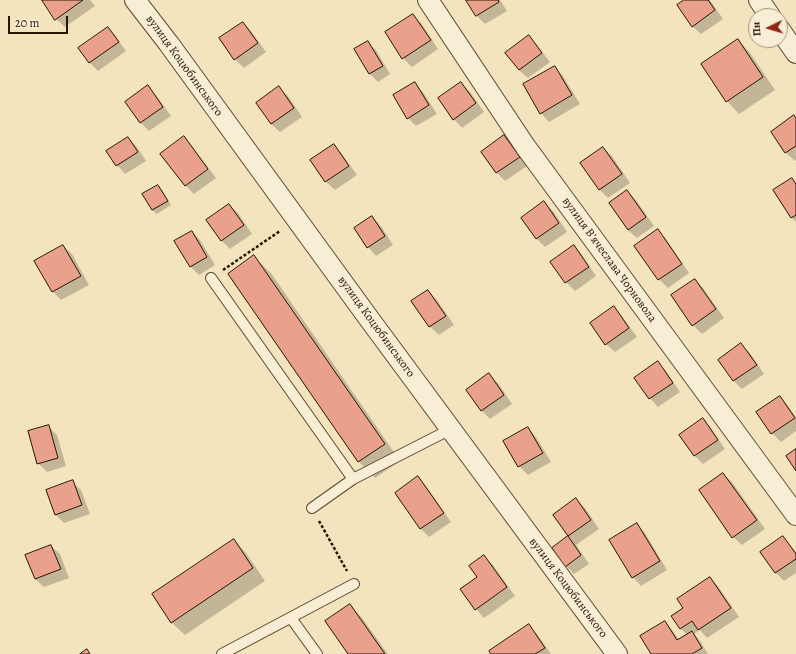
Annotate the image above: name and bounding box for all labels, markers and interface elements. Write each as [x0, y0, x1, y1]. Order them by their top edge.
scale bar [10, 8, 70, 34]
north arrow [748, 8, 788, 48]
street label: вулиця Коцюбинського [142, 13, 226, 119]
text: 20 m [15, 15, 39, 31]
text: Пн [748, 21, 765, 37]
street label: вулиця Вʼячеслава Чорновола [559, 195, 659, 325]
street label: вулиця Коцюбинського [334, 274, 418, 380]
street label: вулиця Коцюбинського [526, 535, 610, 641]

